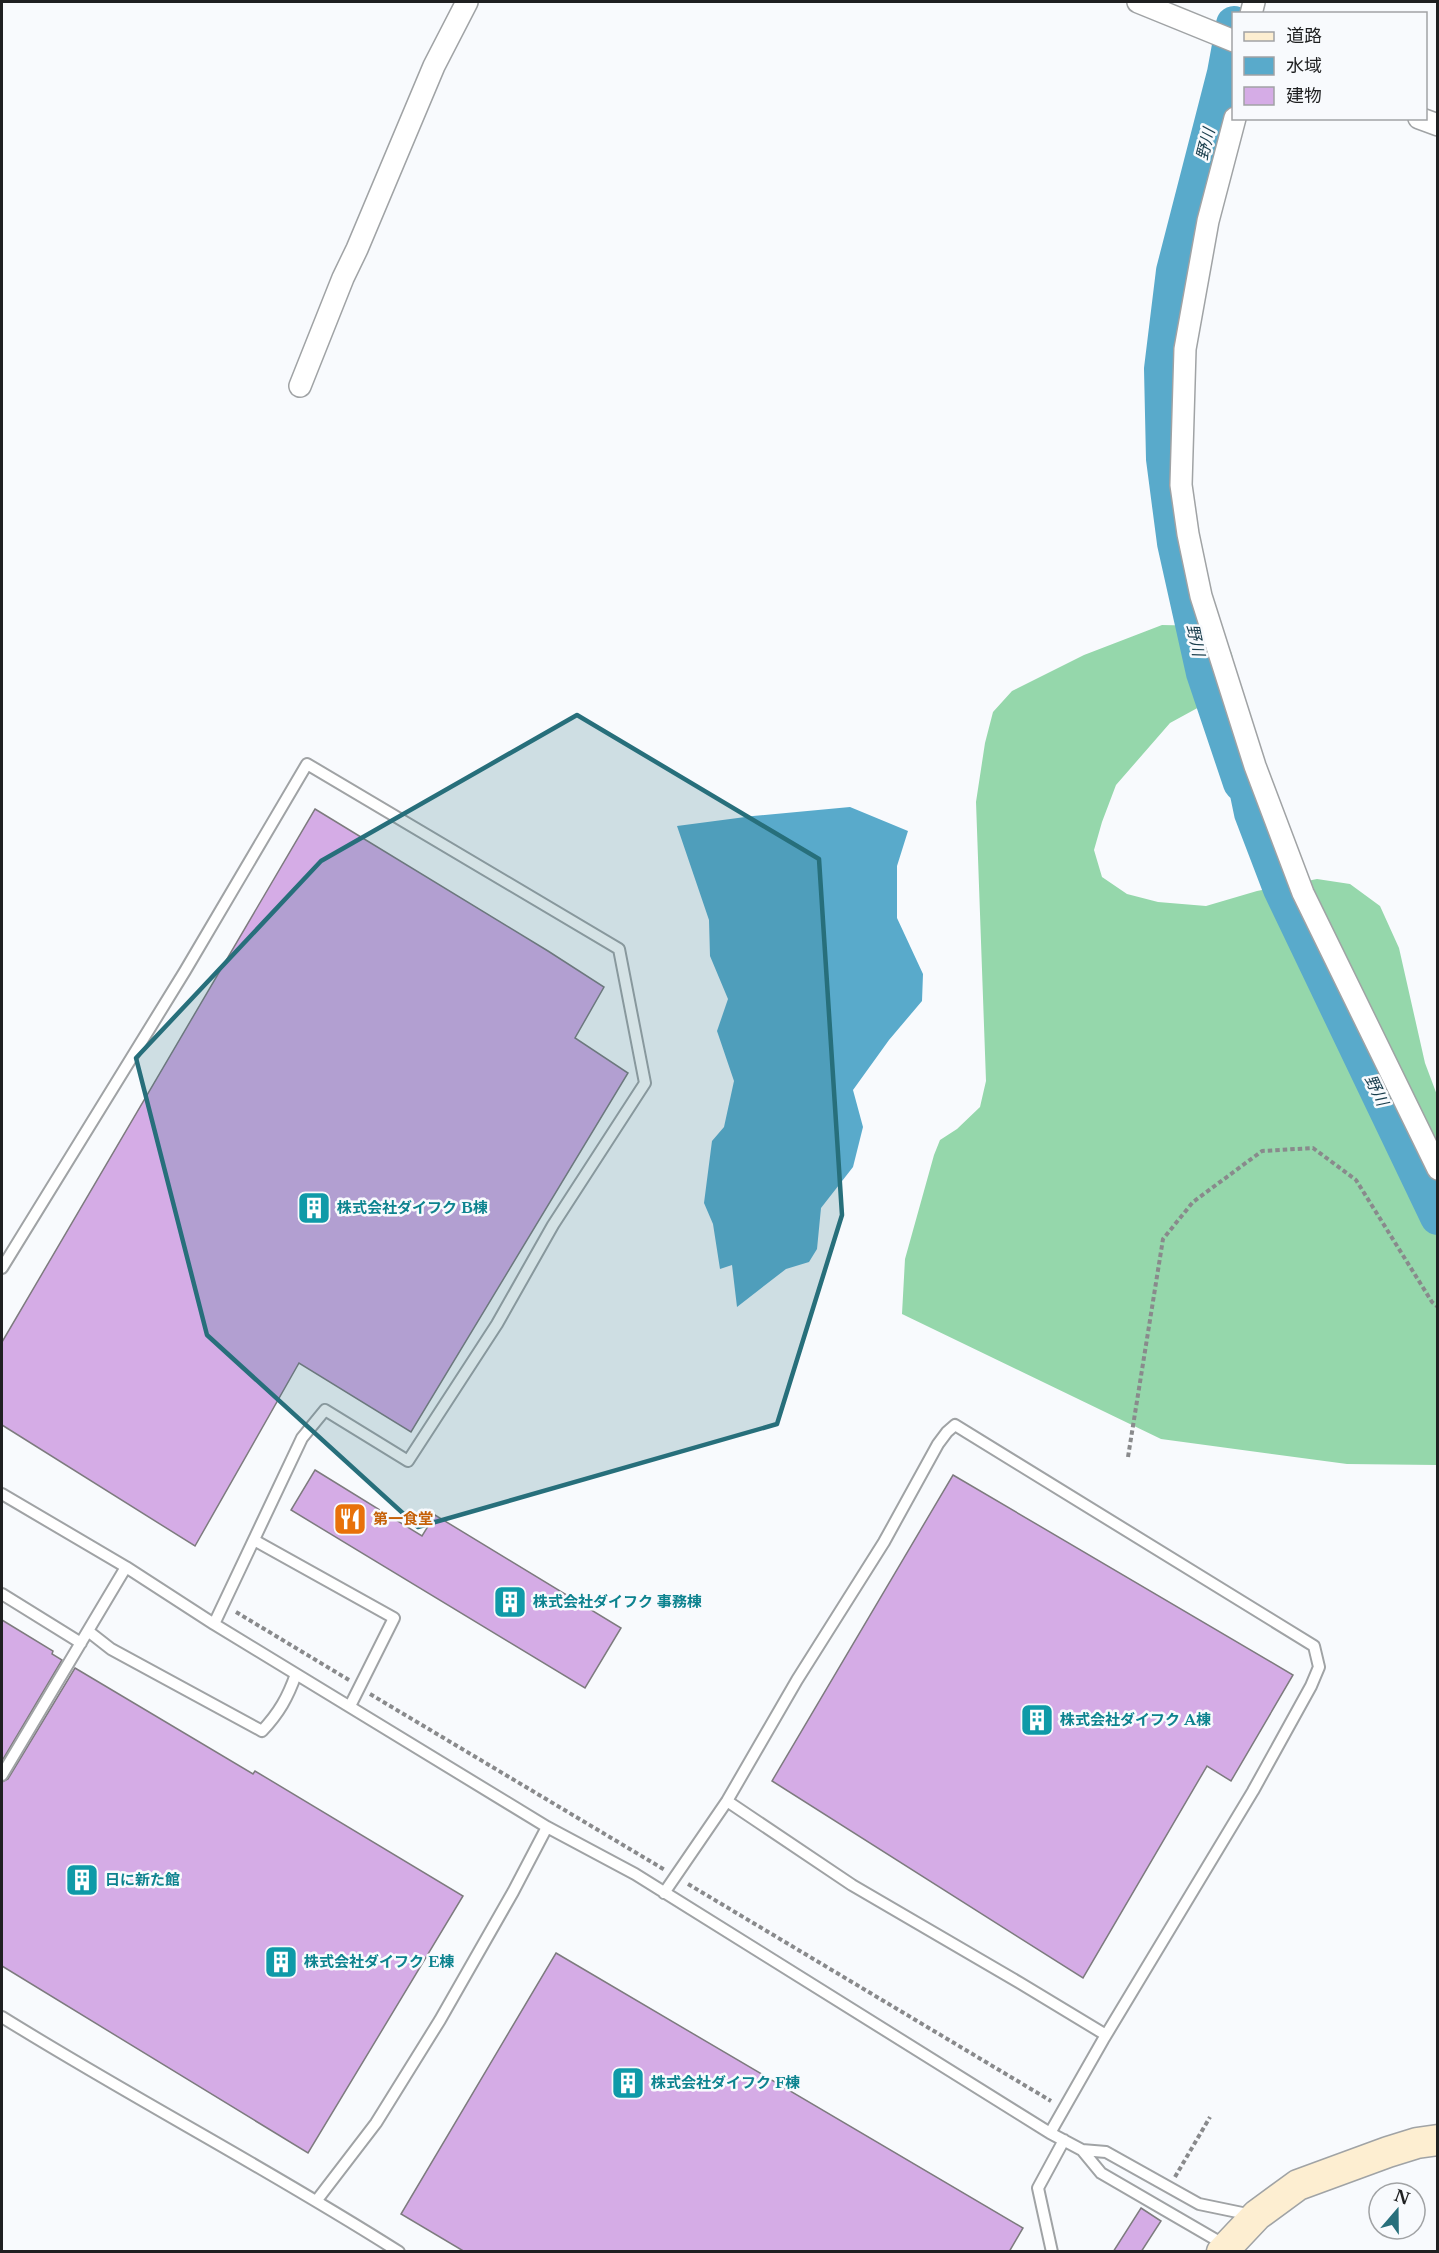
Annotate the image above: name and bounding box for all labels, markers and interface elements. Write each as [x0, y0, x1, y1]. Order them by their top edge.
legend [1232, 12, 1427, 120]
text: 道路 [1286, 25, 1322, 47]
text: 水域 [1286, 55, 1322, 77]
text: 建物 [1286, 85, 1322, 107]
water label: 野川 [1191, 124, 1219, 162]
water label: 野川 [1183, 622, 1210, 660]
water label: 野川 [1361, 1071, 1394, 1111]
building icon: 株式会社ダイフク B棟 [296, 1190, 332, 1226]
place label: 株式会社ダイフク B棟 [337, 1198, 488, 1217]
restaurant icon: 第一食堂 [332, 1501, 368, 1537]
place label: 第一食堂 [373, 1509, 433, 1528]
building icon: 株式会社ダイフク 事務棟 [492, 1584, 528, 1620]
place label: 株式会社ダイフク 事務棟 [533, 1592, 702, 1611]
building icon: 株式会社ダイフク A棟 [1019, 1702, 1055, 1738]
place label: 株式会社ダイフク A棟 [1060, 1710, 1211, 1729]
building icon: 日に新た館 [64, 1862, 100, 1898]
place label: 日に新た館 [105, 1870, 180, 1889]
building icon: 株式会社ダイフク E棟 [263, 1944, 299, 1980]
place label: 株式会社ダイフク E棟 [304, 1952, 454, 1971]
building icon: 株式会社ダイフク F棟 [610, 2065, 646, 2101]
place label: 株式会社ダイフク F棟 [651, 2073, 800, 2092]
north arrow [1367, 2181, 1427, 2241]
text: N [1392, 2185, 1413, 2209]

